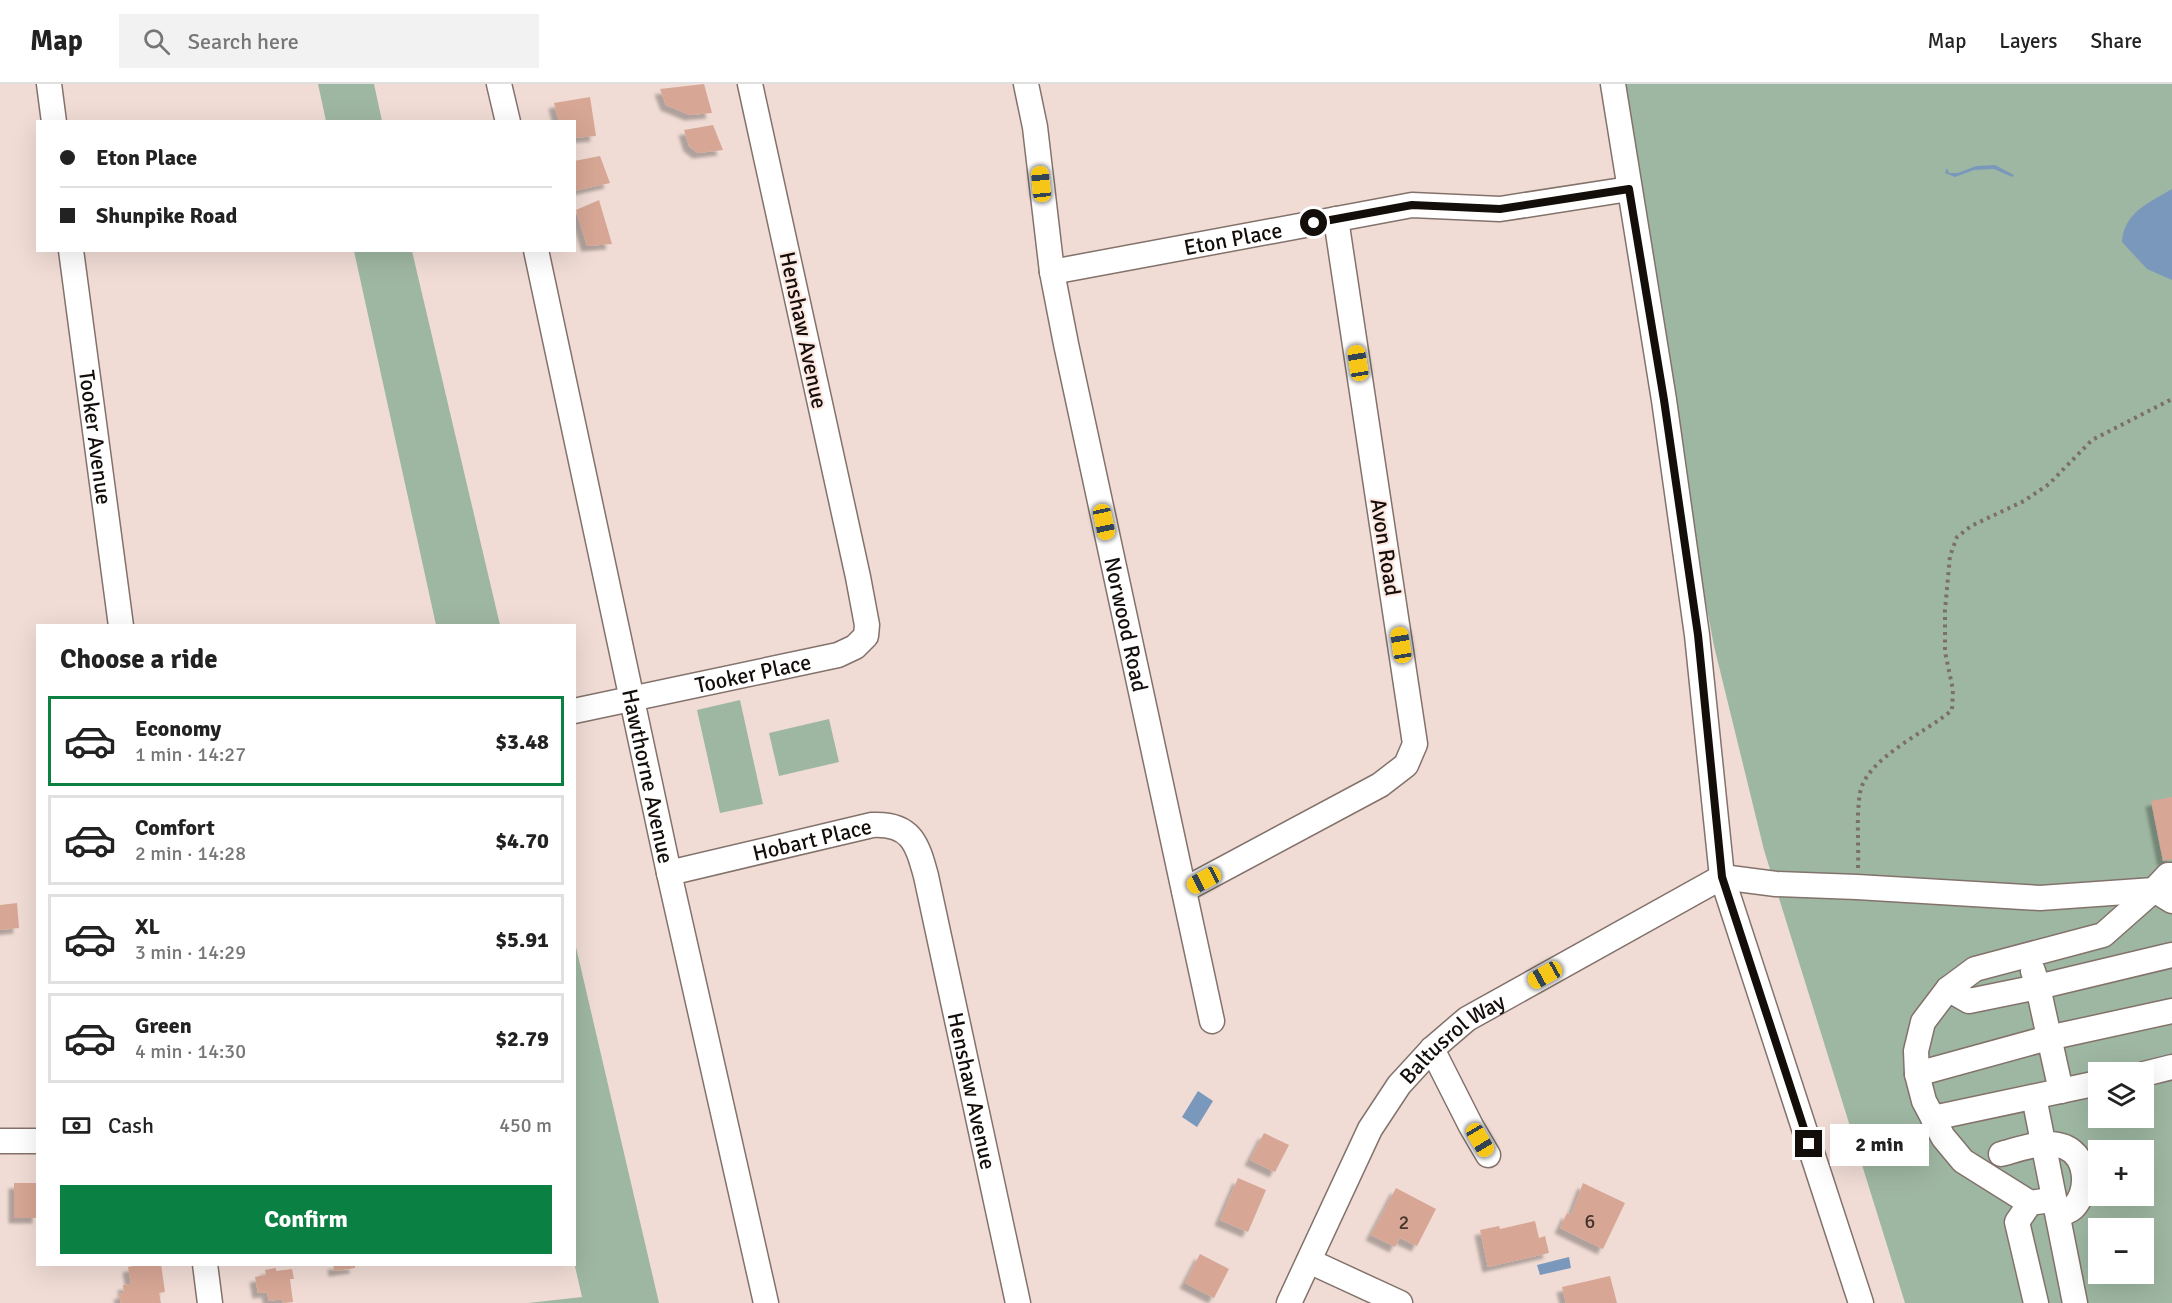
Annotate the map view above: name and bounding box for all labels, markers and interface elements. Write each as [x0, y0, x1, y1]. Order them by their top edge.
search box [119, 14, 539, 68]
text: Map [30, 24, 83, 58]
icon: search [140, 25, 173, 58]
text: Search here [188, 28, 299, 55]
text: Map [1928, 28, 1966, 54]
text: Layers [1999, 28, 2057, 54]
text: Share [2090, 28, 2142, 54]
text: Eton Place [96, 144, 197, 171]
car [1030, 165, 1052, 203]
text: Shunpike Road [96, 202, 237, 229]
route start [1300, 209, 1327, 236]
street label: Eton Place [1182, 216, 1284, 261]
street label: Henshaw Avenue [774, 249, 833, 411]
car [1346, 344, 1370, 382]
street label: Tooker Avenue [73, 369, 118, 506]
street label: Avon Road [1364, 496, 1407, 598]
car [1091, 503, 1117, 541]
street label: Norwood Road [1098, 555, 1154, 694]
car [1389, 626, 1413, 664]
text: Choose a ride [60, 643, 218, 676]
street label: Tooker Place [693, 648, 814, 699]
street label: Hawthorne Avenue [616, 686, 680, 866]
icon: car [63, 714, 117, 768]
text: Economy [135, 715, 221, 742]
text: $3.48 [495, 728, 549, 755]
text: 1 min · 14:27 [135, 742, 246, 767]
icon: car [63, 813, 117, 867]
street label: Hobart Place [750, 813, 874, 867]
text: Comfort [135, 814, 215, 841]
text: $4.70 [495, 827, 549, 854]
text: 2 min · 14:28 [135, 841, 246, 866]
car [1184, 864, 1224, 896]
icon: car [63, 912, 117, 966]
text: XL [135, 913, 160, 940]
text: $5.91 [495, 926, 549, 953]
text: 3 min · 14:29 [135, 940, 246, 965]
car [1525, 958, 1565, 992]
street label: Baltusrol Way [1394, 987, 1510, 1090]
street label: Henshaw Avenue [942, 1010, 1002, 1172]
icon: car [63, 1011, 117, 1065]
text: Green [135, 1012, 192, 1039]
text: $2.79 [495, 1025, 549, 1052]
text: 4 min · 14:30 [135, 1039, 246, 1064]
map controls [2088, 1062, 2154, 1284]
button: layers [2088, 1062, 2154, 1128]
icon: cash [60, 1109, 93, 1142]
text: Cash [108, 1112, 154, 1139]
text: 450 m [499, 1113, 552, 1138]
car [1463, 1120, 1497, 1160]
callout: 2 min [1830, 1123, 1929, 1165]
route end [1795, 1130, 1822, 1157]
text: 2 min [1855, 1132, 1904, 1157]
button: + [2088, 1140, 2154, 1206]
button: Confirm [60, 1185, 552, 1254]
house number: 6 [1585, 1209, 1595, 1234]
house number: 2 [1399, 1210, 1409, 1235]
button: − [2088, 1218, 2154, 1284]

